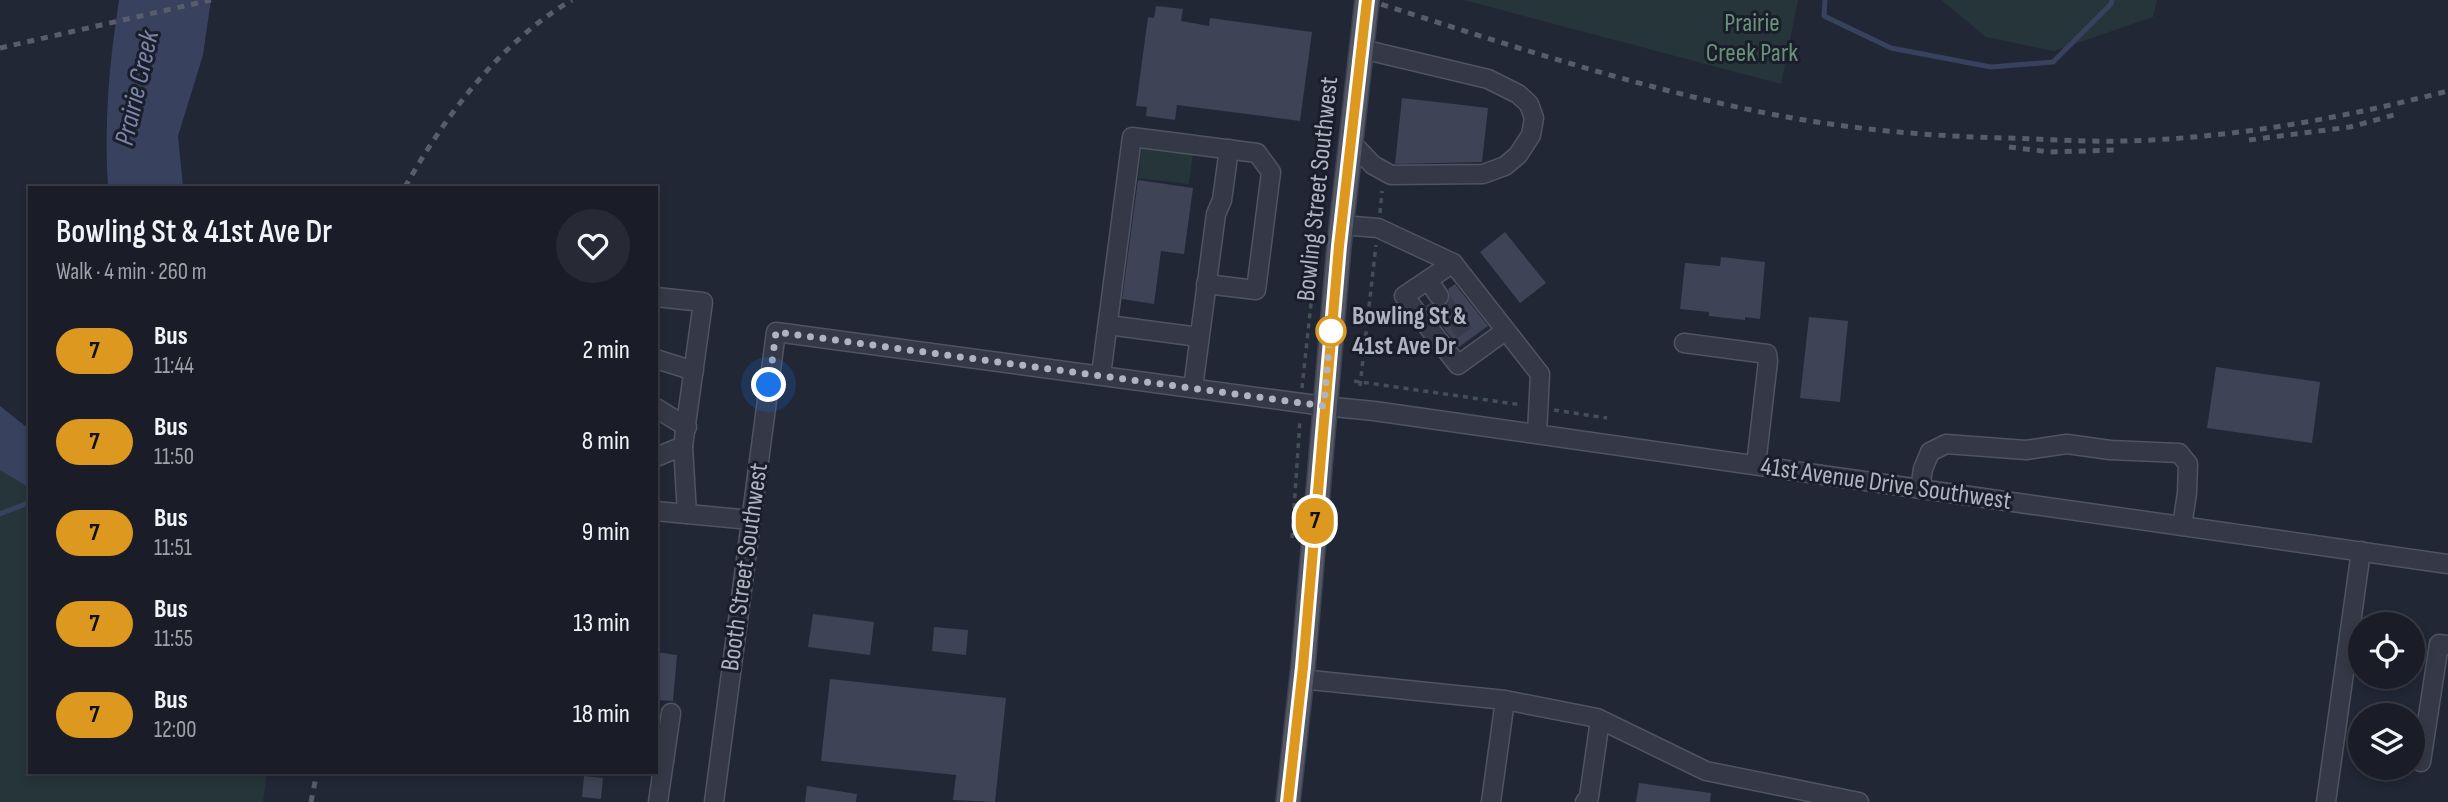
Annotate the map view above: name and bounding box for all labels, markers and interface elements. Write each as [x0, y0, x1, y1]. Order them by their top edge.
park label: Prairie Creek Park [1706, 8, 1798, 69]
water label: Prairie Creek [108, 26, 167, 149]
street label: Bowling Street Southwest [1291, 75, 1345, 303]
button: heart [556, 209, 630, 283]
text: Bowling St & 41st Ave Dr [56, 212, 332, 252]
text: Walk · 4 min · 260 m [56, 258, 206, 286]
place label: Bowling St & 41st Ave Dr [1352, 301, 1467, 362]
marker: Bowling St & 41st Ave Dr [1316, 316, 1346, 346]
text: Bus [154, 321, 188, 352]
text: 2 min [582, 335, 630, 366]
text: 7 [89, 336, 100, 365]
text: 11:44 [154, 352, 194, 380]
your location [751, 367, 786, 402]
text: Bus [154, 412, 188, 443]
text: 8 min [582, 426, 630, 457]
text: 7 [89, 427, 100, 456]
text: 11:50 [154, 443, 194, 471]
street label: 41st Avenue Drive Southwest [1759, 451, 2013, 517]
street label: Booth Street Southwest [715, 461, 775, 673]
line badge: 7 [1292, 498, 1338, 544]
text: Bus [154, 503, 188, 534]
text: 7 [1310, 506, 1320, 535]
text: 9 min [582, 517, 630, 548]
text: 7 [89, 518, 100, 547]
text: 11:51 [154, 534, 192, 562]
text: Bus [154, 594, 188, 625]
text: 13 min [573, 608, 630, 639]
text: 7 [89, 609, 100, 638]
map controls [2348, 612, 2425, 780]
button: locate [2348, 612, 2425, 689]
text: 11:55 [154, 625, 193, 653]
text: Bus [154, 685, 188, 716]
text: 18 min [573, 699, 630, 730]
text: 7 [89, 700, 100, 729]
button: layers [2348, 703, 2425, 780]
text: 12:00 [154, 716, 197, 744]

